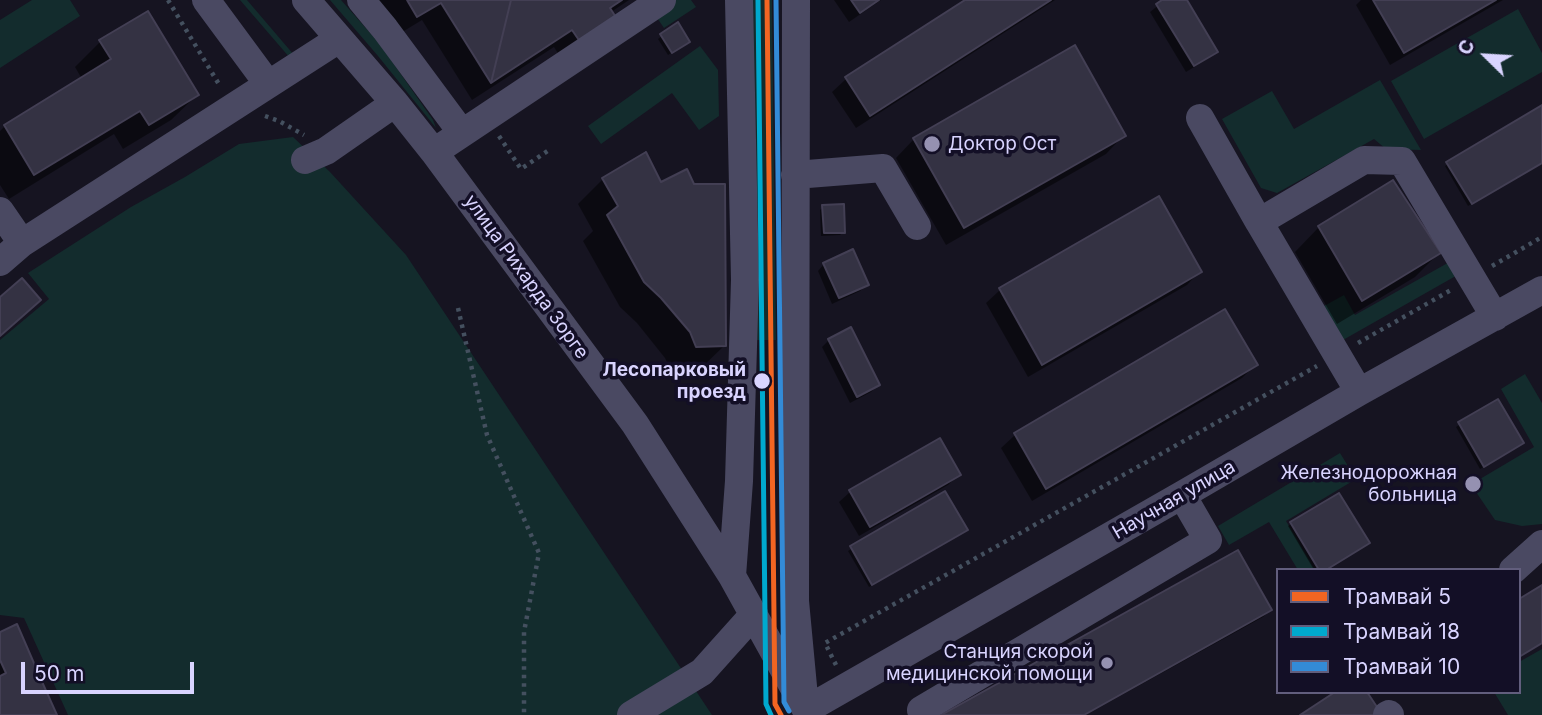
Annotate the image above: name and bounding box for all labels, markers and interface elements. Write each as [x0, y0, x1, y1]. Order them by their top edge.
north arrow [1451, 21, 1521, 91]
text: С [1453, 36, 1480, 58]
place label: Доктор Ост [948, 133, 1056, 155]
marker: Доктор Ост [922, 134, 942, 154]
street label: улица Рихарда Зорге [459, 191, 593, 363]
place label: Лесопарковый проезд [603, 359, 746, 403]
marker: Лесопарковый проезд [752, 371, 772, 391]
street label: Научная улица [1109, 456, 1239, 544]
place label: Железнодорожная больница [1280, 462, 1457, 506]
marker: Железнодорожная больница [1463, 474, 1483, 494]
legend [1276, 568, 1521, 694]
text: Трамвай 5 [1343, 584, 1451, 609]
text: Трамвай 18 [1343, 619, 1460, 644]
place label: Станция скорой медицинской помощи [886, 641, 1093, 685]
scale bar [24, 648, 198, 692]
text: Трамвай 10 [1343, 654, 1460, 679]
marker: Станция скорой медицинской помощи [1099, 655, 1115, 671]
text: 50 m [34, 661, 84, 686]

